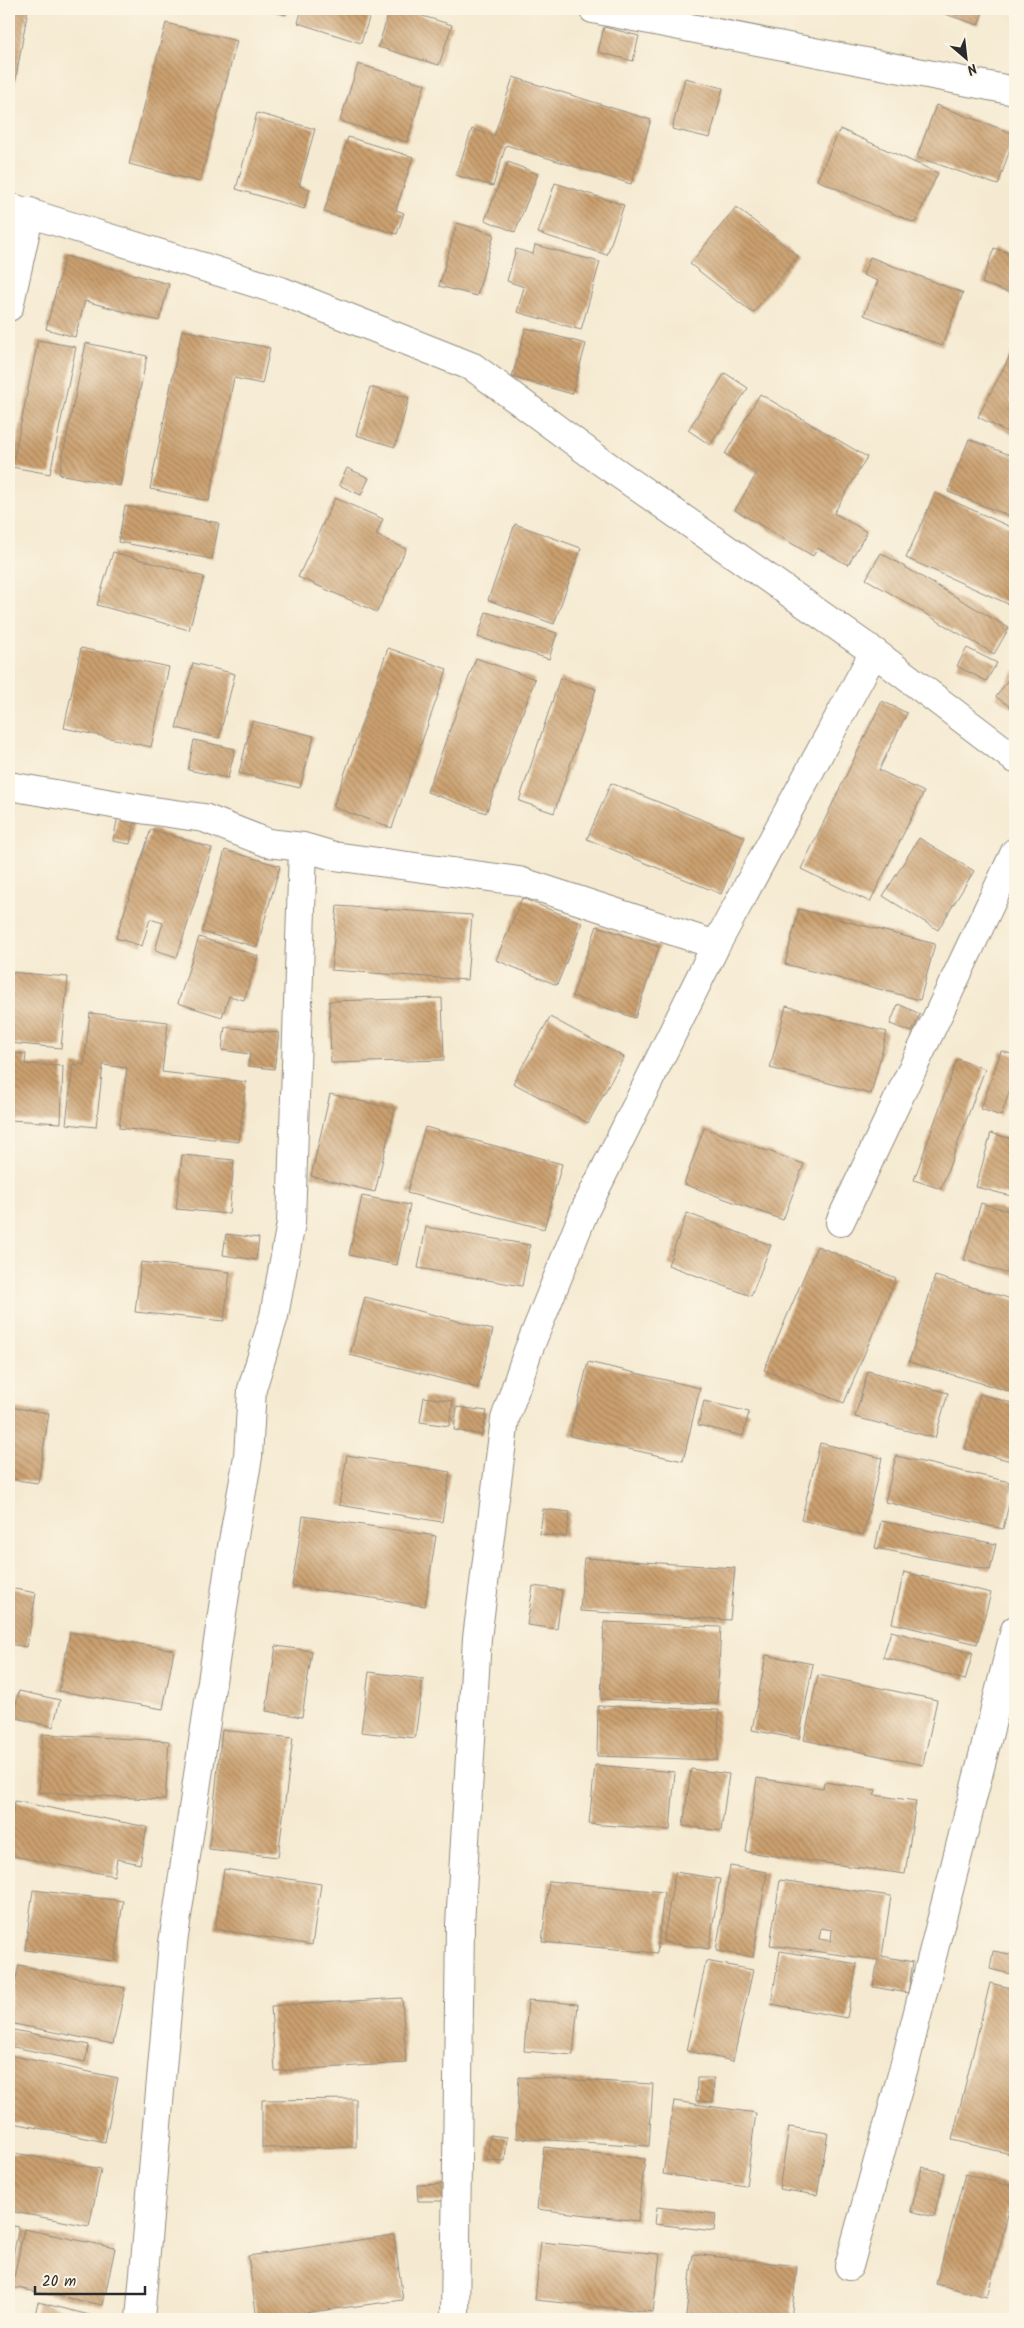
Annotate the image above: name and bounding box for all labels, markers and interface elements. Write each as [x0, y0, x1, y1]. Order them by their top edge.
north arrow [942, 32, 992, 82]
text: N [962, 57, 981, 80]
scale bar [35, 2263, 145, 2295]
text: 20 m [42, 2270, 76, 2294]

